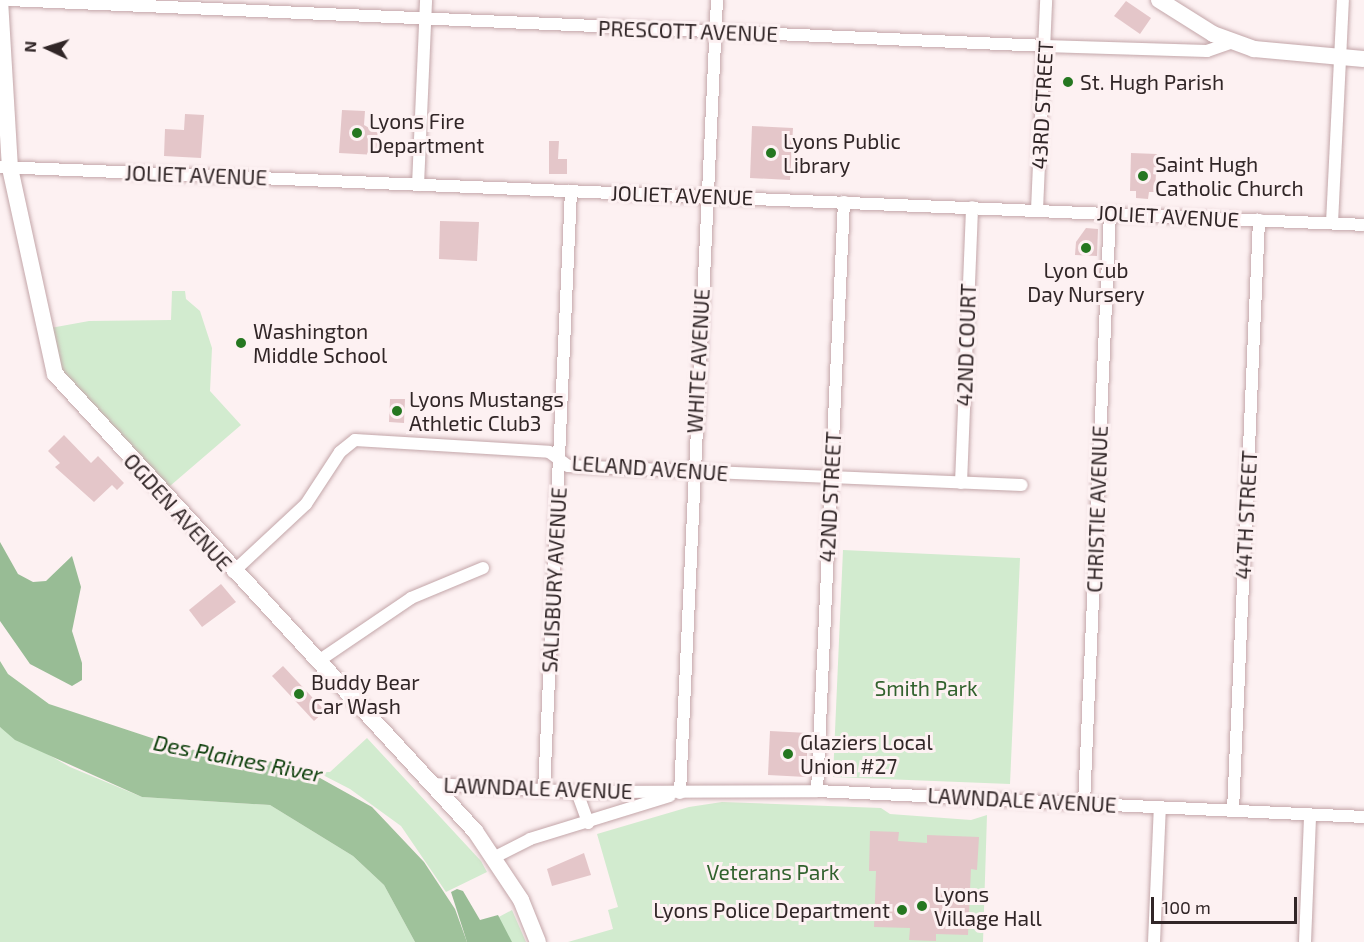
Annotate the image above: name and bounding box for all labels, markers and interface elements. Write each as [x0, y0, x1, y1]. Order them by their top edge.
street label: PRESCOTT AVENUE [597, 15, 779, 47]
north arrow [18, 18, 78, 78]
text: N [20, 40, 39, 53]
street label: 43RD STREET [1026, 40, 1058, 170]
place label: St. Hugh Parish [1080, 69, 1224, 95]
marker: St. Hugh Parish [1061, 75, 1075, 89]
place label: Lyons Fire Department [369, 108, 484, 158]
marker: Lyons Fire Department [350, 126, 364, 140]
place label: Lyons Public Library [783, 128, 901, 178]
marker: Lyons Public Library [764, 146, 778, 160]
place label: Saint Hugh Catholic Church [1155, 151, 1304, 201]
street label: JOLIET AVENUE [124, 160, 268, 190]
marker: Saint Hugh Catholic Church [1136, 169, 1150, 183]
street label: JOLIET AVENUE [610, 180, 754, 210]
street label: JOLIET AVENUE [1096, 200, 1240, 232]
marker: Lyon Cub Day Nursery [1079, 241, 1093, 255]
place label: Lyon Cub Day Nursery [1027, 257, 1145, 307]
street label: 42ND COURT [951, 283, 981, 407]
street label: WHITE AVENUE [682, 288, 714, 434]
place label: Washington Middle School [253, 318, 387, 368]
marker: Washington Middle School [234, 336, 248, 350]
place label: Lyons Mustangs Athletic Club3 [409, 386, 564, 436]
marker: Lyons Mustangs Athletic Club3 [390, 404, 404, 418]
street label: CHRISTIE AVENUE [1081, 425, 1113, 593]
street label: 42ND STREET [814, 431, 846, 563]
street label: OGDEN AVENUE [118, 448, 238, 576]
street label: LELAND AVENUE [571, 450, 729, 486]
street label: 44TH STREET [1230, 450, 1262, 580]
street label: SALISBURY AVENUE [537, 486, 571, 674]
place label: Buddy Bear Car Wash [311, 669, 420, 719]
park label: Smith Park [874, 675, 978, 701]
marker: Buddy Bear Car Wash [292, 687, 306, 701]
water label: Des Plaines River [151, 729, 325, 787]
place label: Glaziers Local Union #27 [800, 729, 933, 779]
marker: Glaziers Local Union #27 [781, 747, 795, 761]
street label: LAWNDALE AVENUE [443, 772, 633, 804]
street label: LAWNDALE AVENUE [927, 782, 1117, 818]
park label: Veterans Park [707, 859, 839, 885]
place label: Lyons Village Hall [934, 881, 1042, 931]
scale bar [1154, 885, 1300, 923]
text: 100 m [1162, 896, 1211, 918]
place label: Lyons Police Department [653, 897, 890, 923]
marker: Lyons Village Hall [915, 899, 929, 913]
marker: Lyons Police Department [895, 903, 909, 917]

